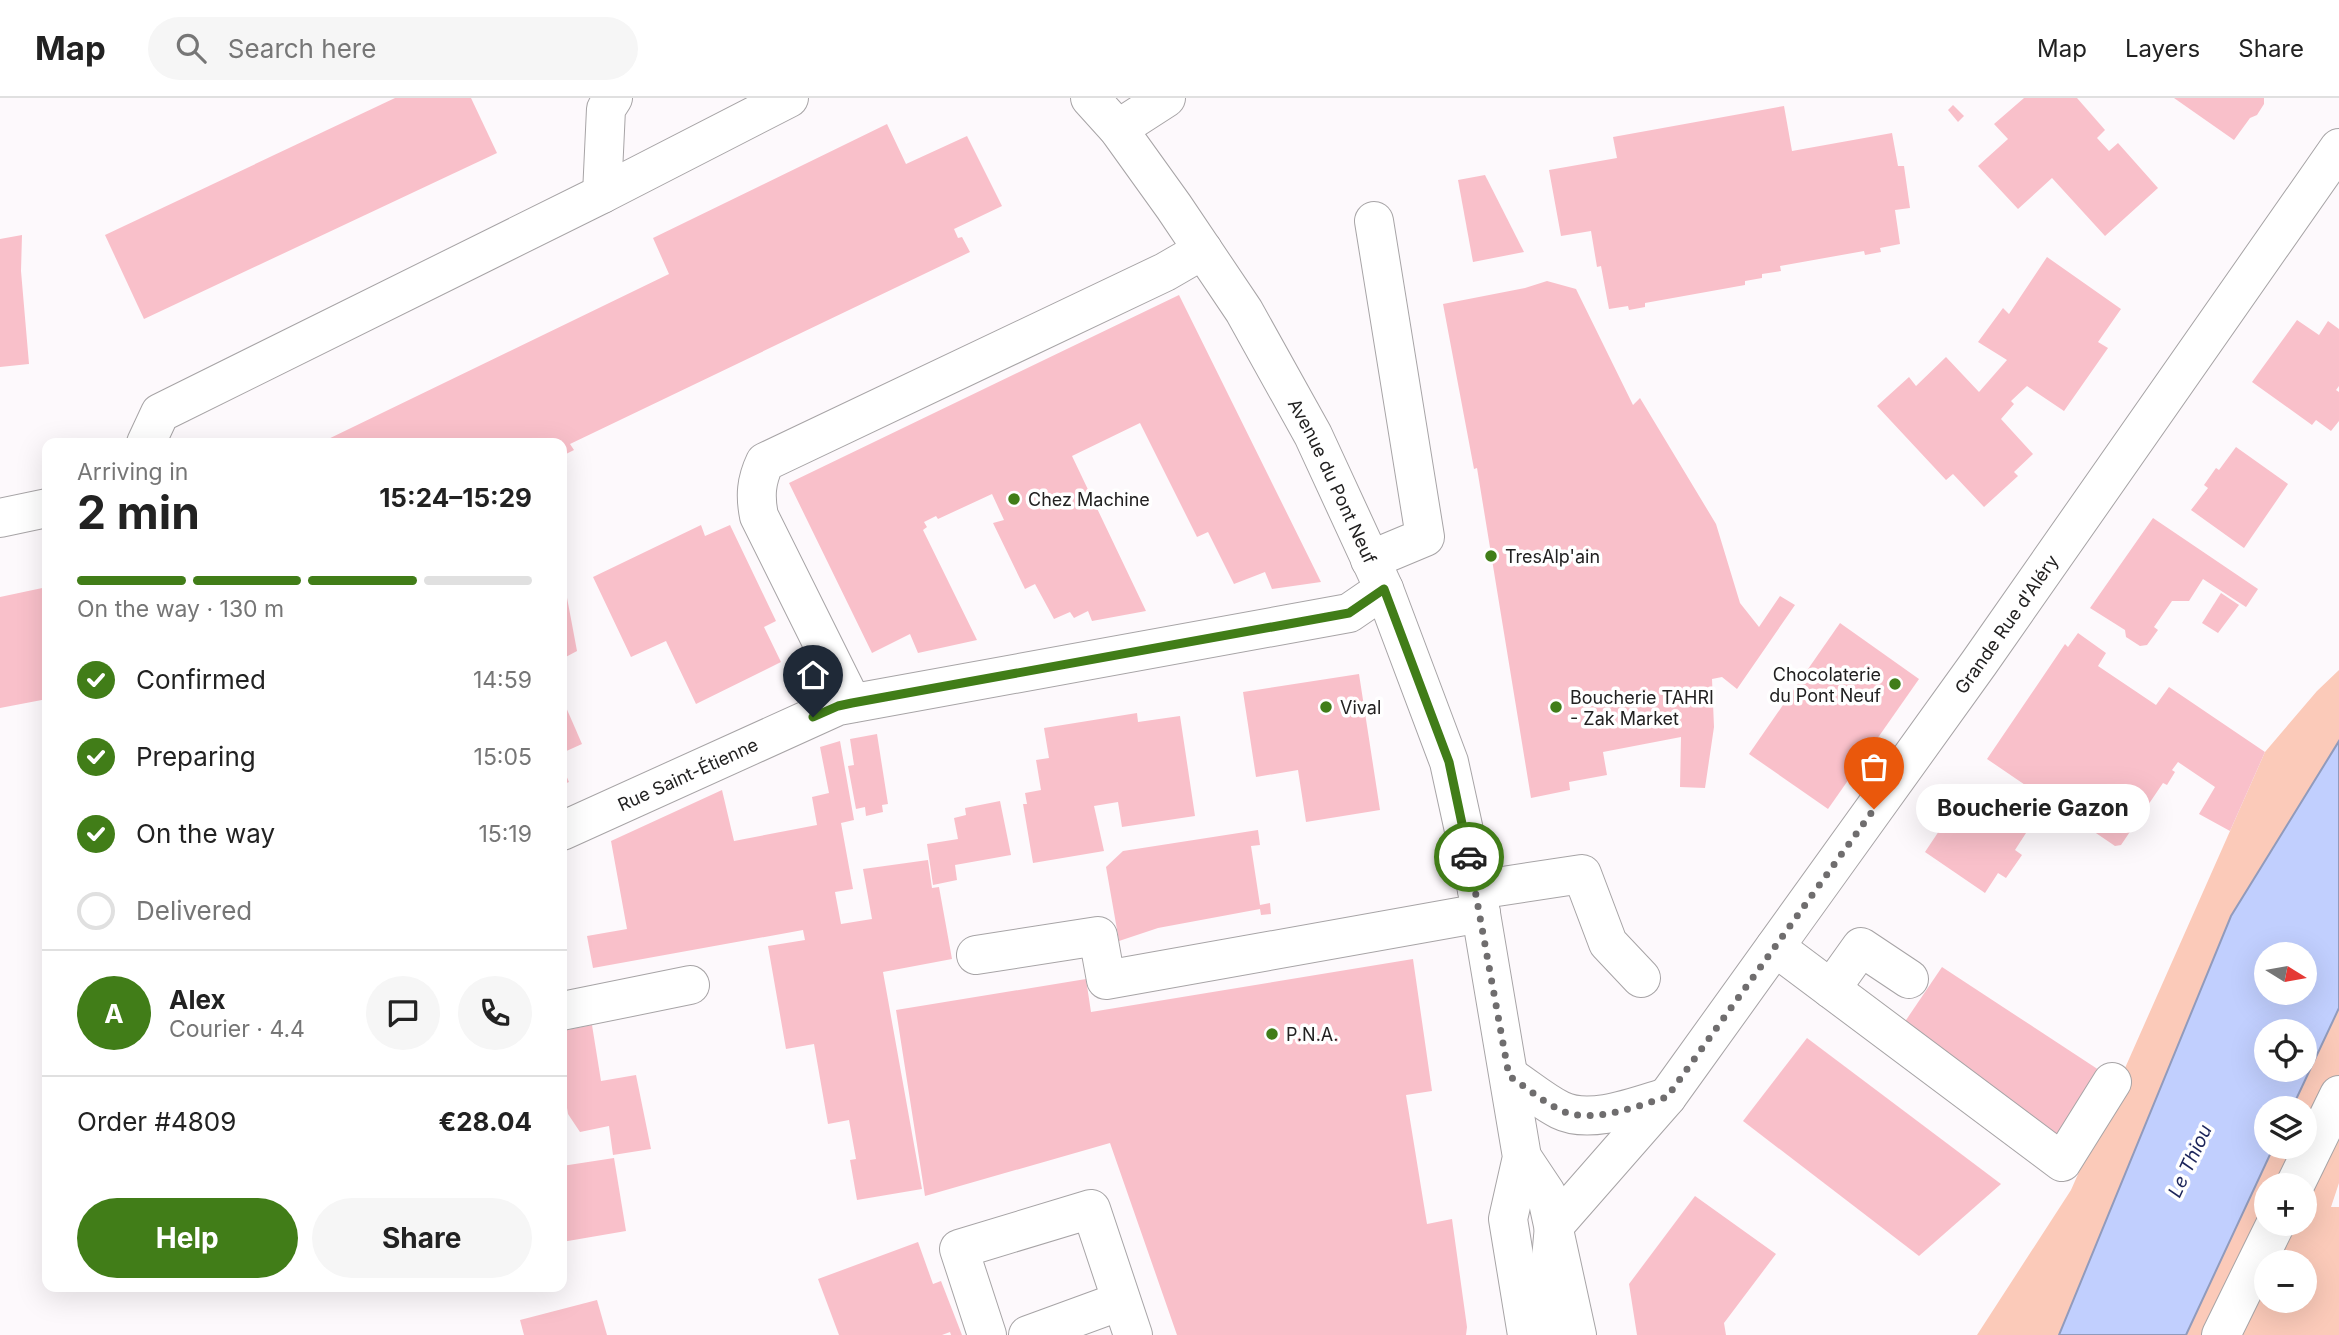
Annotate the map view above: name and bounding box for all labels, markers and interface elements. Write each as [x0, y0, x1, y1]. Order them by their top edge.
search box [148, 17, 638, 80]
text: Map [35, 28, 106, 68]
icon: search [172, 29, 210, 67]
text: Search here [228, 33, 376, 64]
text: Map [2037, 34, 2087, 63]
text: Layers [2125, 34, 2200, 63]
text: Share [2238, 34, 2304, 63]
street label: Avenue du Pont Neuf [1284, 395, 1381, 567]
text: Arriving in [77, 458, 188, 486]
text: 15:24–15:29 [379, 482, 532, 513]
text: 2 min [77, 484, 200, 540]
place label: Chez Machine [1028, 489, 1150, 510]
marker: Chez Machine [1006, 491, 1022, 507]
place label: TresAlp'ain [1505, 546, 1600, 567]
marker: TresAlp'ain [1483, 548, 1499, 564]
street label: Grande Rue d'Aléry [1950, 550, 2062, 697]
text: On the way · 130 m [77, 595, 284, 623]
pin [783, 645, 843, 717]
icon: home [794, 656, 832, 694]
icon: check [77, 661, 115, 699]
text: Confirmed [136, 664, 266, 695]
place label: Chocolaterie du Pont Neuf [1769, 664, 1881, 706]
text: 14:59 [473, 666, 532, 694]
marker: Chocolaterie du Pont Neuf [1887, 676, 1903, 692]
place label: Boucherie TAHRI - Zak Market [1570, 687, 1714, 729]
place label: Vival [1340, 697, 1381, 718]
marker: Vival [1318, 699, 1334, 715]
marker: Boucherie TAHRI - Zak Market [1548, 699, 1564, 715]
street label: Rue Saint-Étienne [614, 733, 761, 815]
pin [1844, 737, 1904, 809]
icon: check [77, 738, 115, 776]
text: Preparing [136, 741, 256, 772]
text: 15:05 [474, 743, 532, 771]
icon: bag [1855, 748, 1893, 786]
callout: Boucherie Gazon [1916, 784, 2150, 834]
text: Boucherie Gazon [1937, 794, 2129, 822]
icon: check [77, 815, 115, 853]
text: On the way [136, 818, 275, 849]
text: 15:19 [478, 820, 532, 848]
courier [1434, 822, 1504, 892]
icon: car [1450, 838, 1488, 876]
text: Delivered [136, 895, 252, 926]
north arrow [2254, 942, 2317, 1004]
map controls [2254, 942, 2317, 1313]
button: chat [366, 976, 440, 1050]
button: phone [458, 976, 532, 1050]
text: Alex [169, 984, 226, 1015]
text: A [104, 998, 124, 1029]
text: Courier · 4.4 [169, 1015, 305, 1043]
button: locate [2254, 1019, 2317, 1082]
place label: P.N.A. [1286, 1024, 1338, 1045]
marker: P.N.A. [1264, 1026, 1280, 1042]
button: layers [2254, 1096, 2317, 1159]
text: Order #4809 [77, 1106, 236, 1137]
text: €28.04 [438, 1106, 532, 1137]
water label: Le Thiou [2163, 1121, 2217, 1201]
button: + [2254, 1173, 2317, 1236]
button: Help [77, 1198, 298, 1278]
button: Share [312, 1198, 532, 1278]
button: − [2254, 1250, 2317, 1313]

